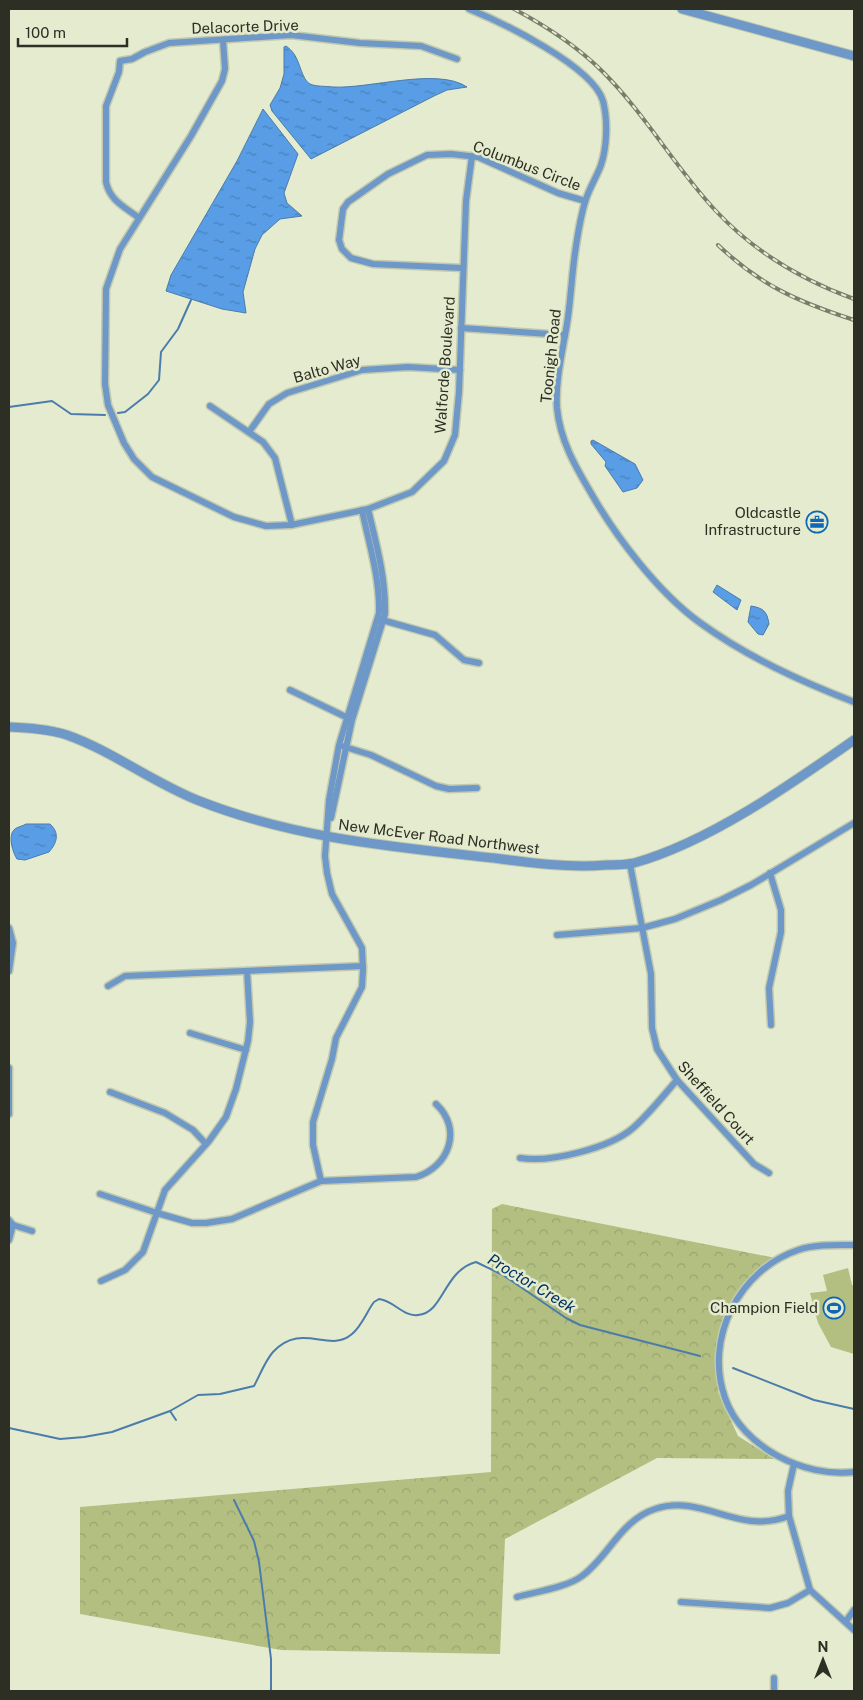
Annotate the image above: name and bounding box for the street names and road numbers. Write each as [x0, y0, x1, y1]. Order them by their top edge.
street label: Delacorte Drive [191, 16, 299, 37]
street label: Columbus Circle [471, 137, 584, 194]
street label: Walforde Boulevard [431, 296, 458, 434]
street label: Toonigh Road [537, 308, 564, 404]
street label: Balto Way [291, 351, 363, 386]
street label: New McEver Road Northwest [337, 816, 541, 857]
street label: Sheffield Court [674, 1057, 758, 1148]

